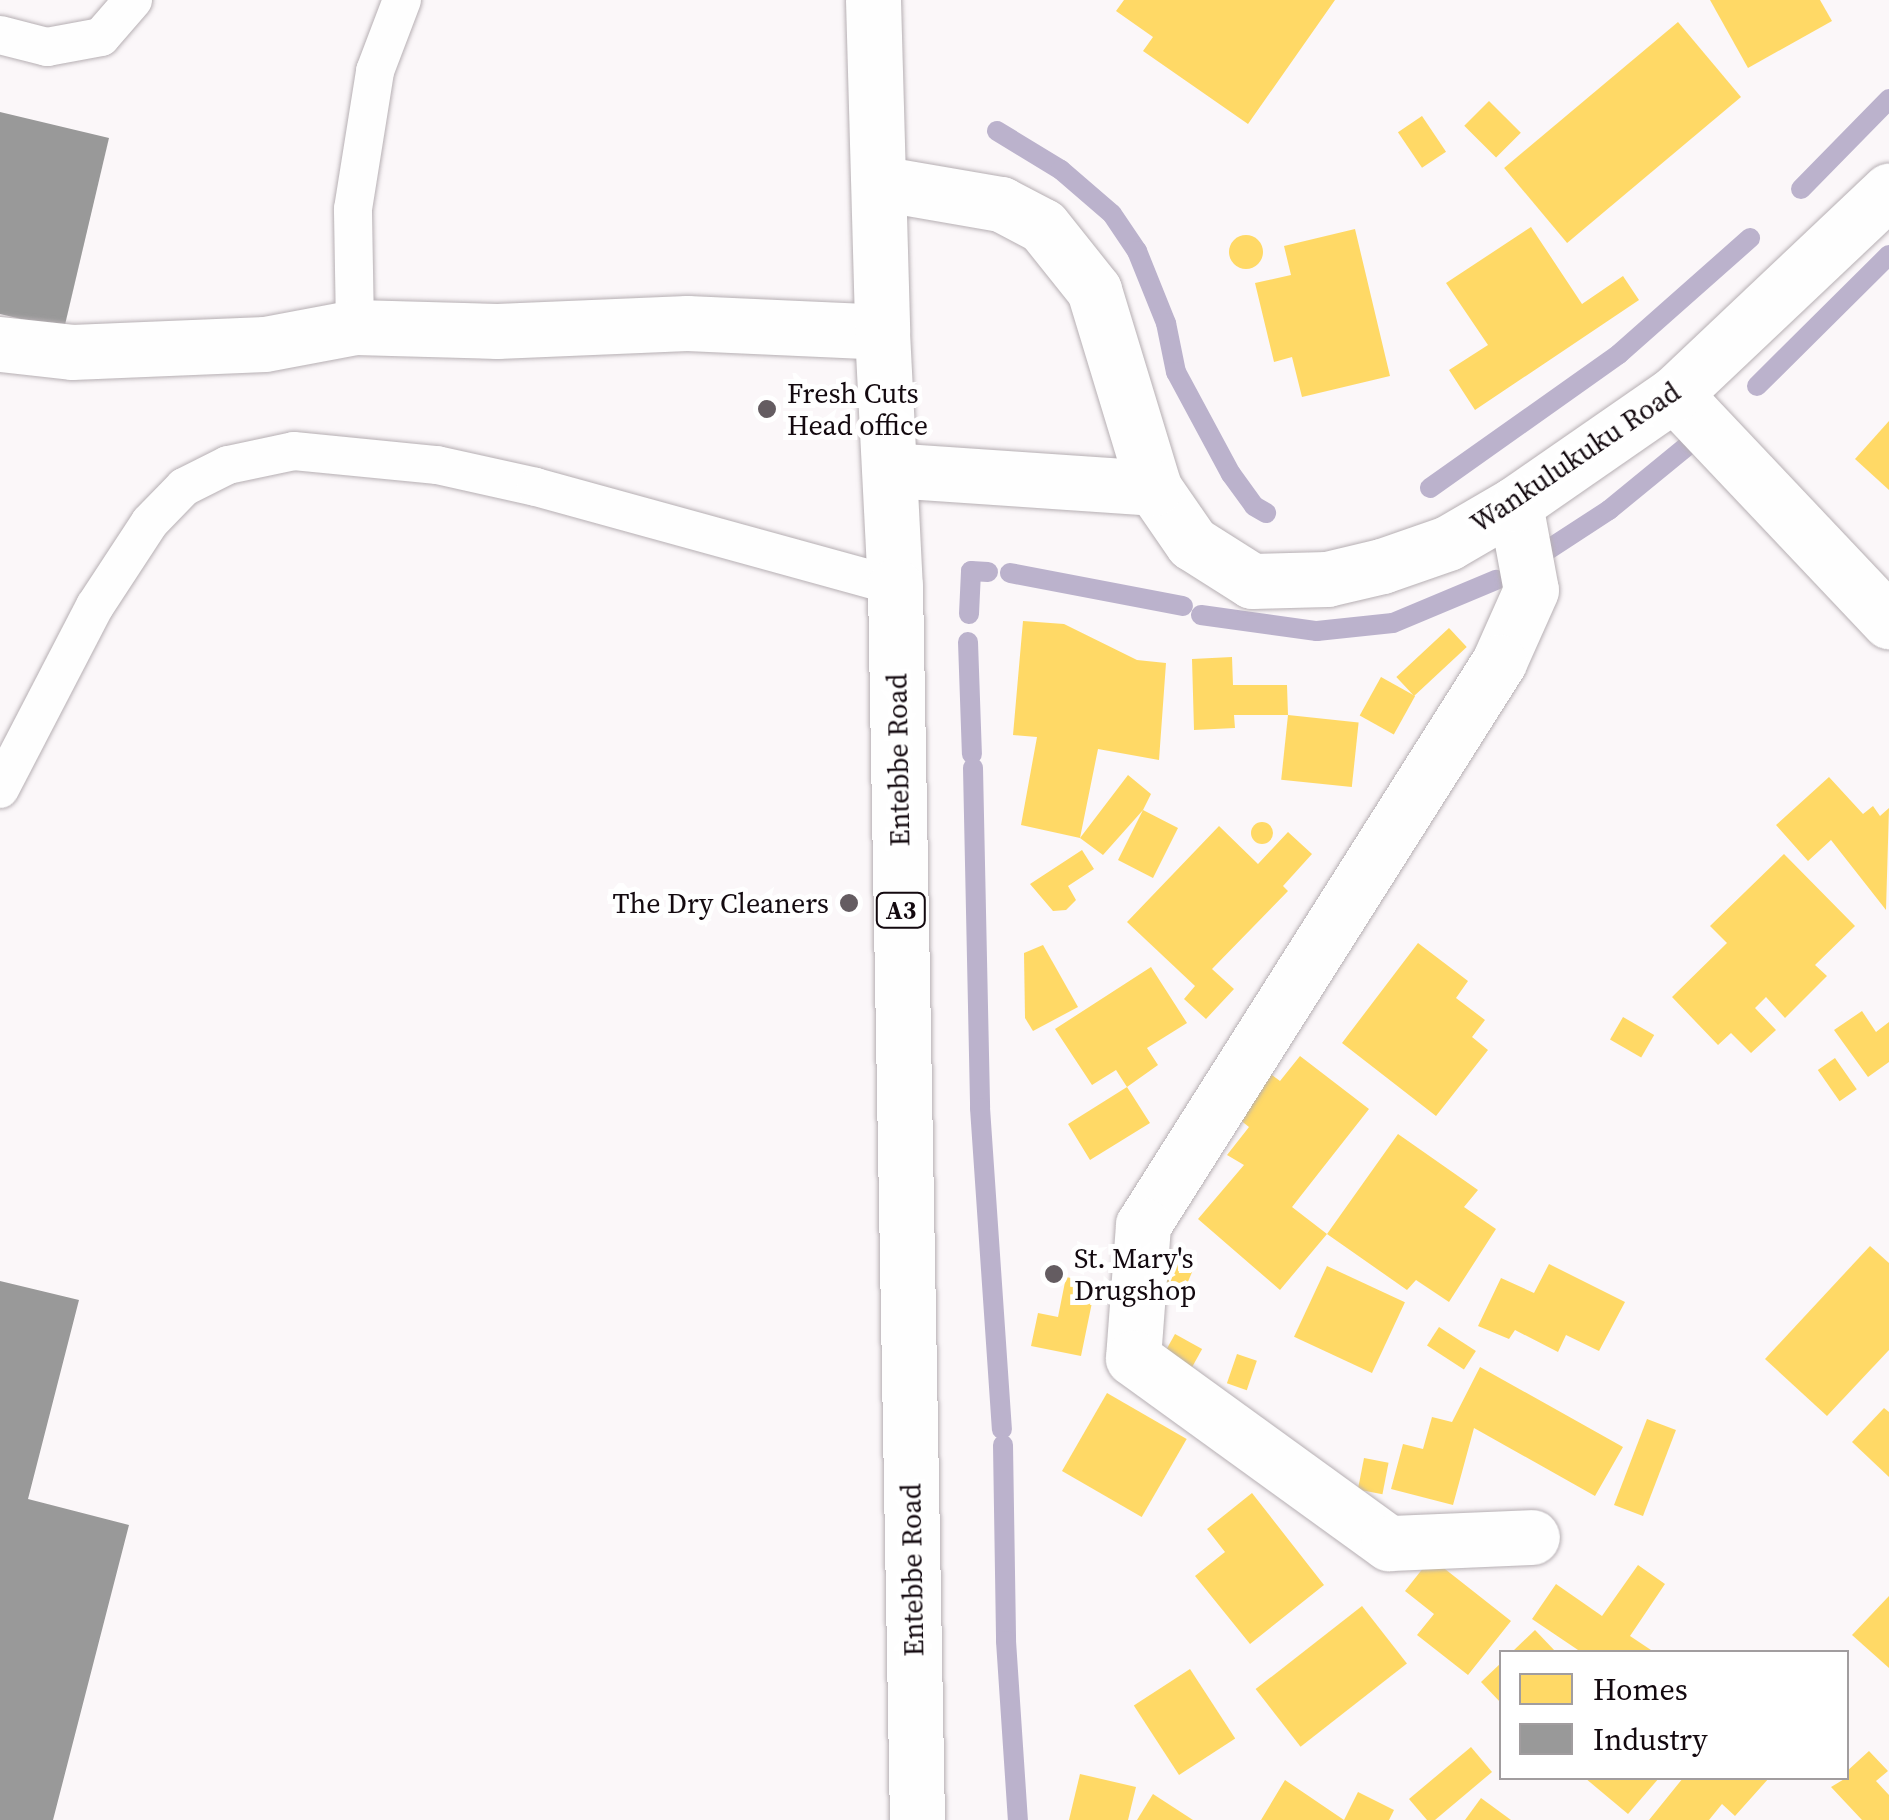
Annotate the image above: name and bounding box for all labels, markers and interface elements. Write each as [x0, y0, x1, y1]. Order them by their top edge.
street label: Wankulukuku Road [1464, 374, 1686, 540]
place label: Fresh Cuts Head office [787, 376, 928, 442]
marker: Fresh Cuts Head office [756, 398, 778, 420]
street label: Entebbe Road [880, 673, 916, 847]
place label: The Dry Cleaners [613, 886, 829, 920]
road number: A3 [874, 890, 928, 930]
marker: The Dry Cleaners [838, 892, 860, 914]
place label: St. Mary's Drugshop [1074, 1241, 1196, 1307]
marker: St. Mary's Drugshop [1043, 1263, 1065, 1285]
street label: Entebbe Road [894, 1483, 930, 1657]
legend [1499, 1650, 1849, 1780]
text: Homes [1593, 1669, 1688, 1710]
text: Industry [1593, 1719, 1708, 1760]

